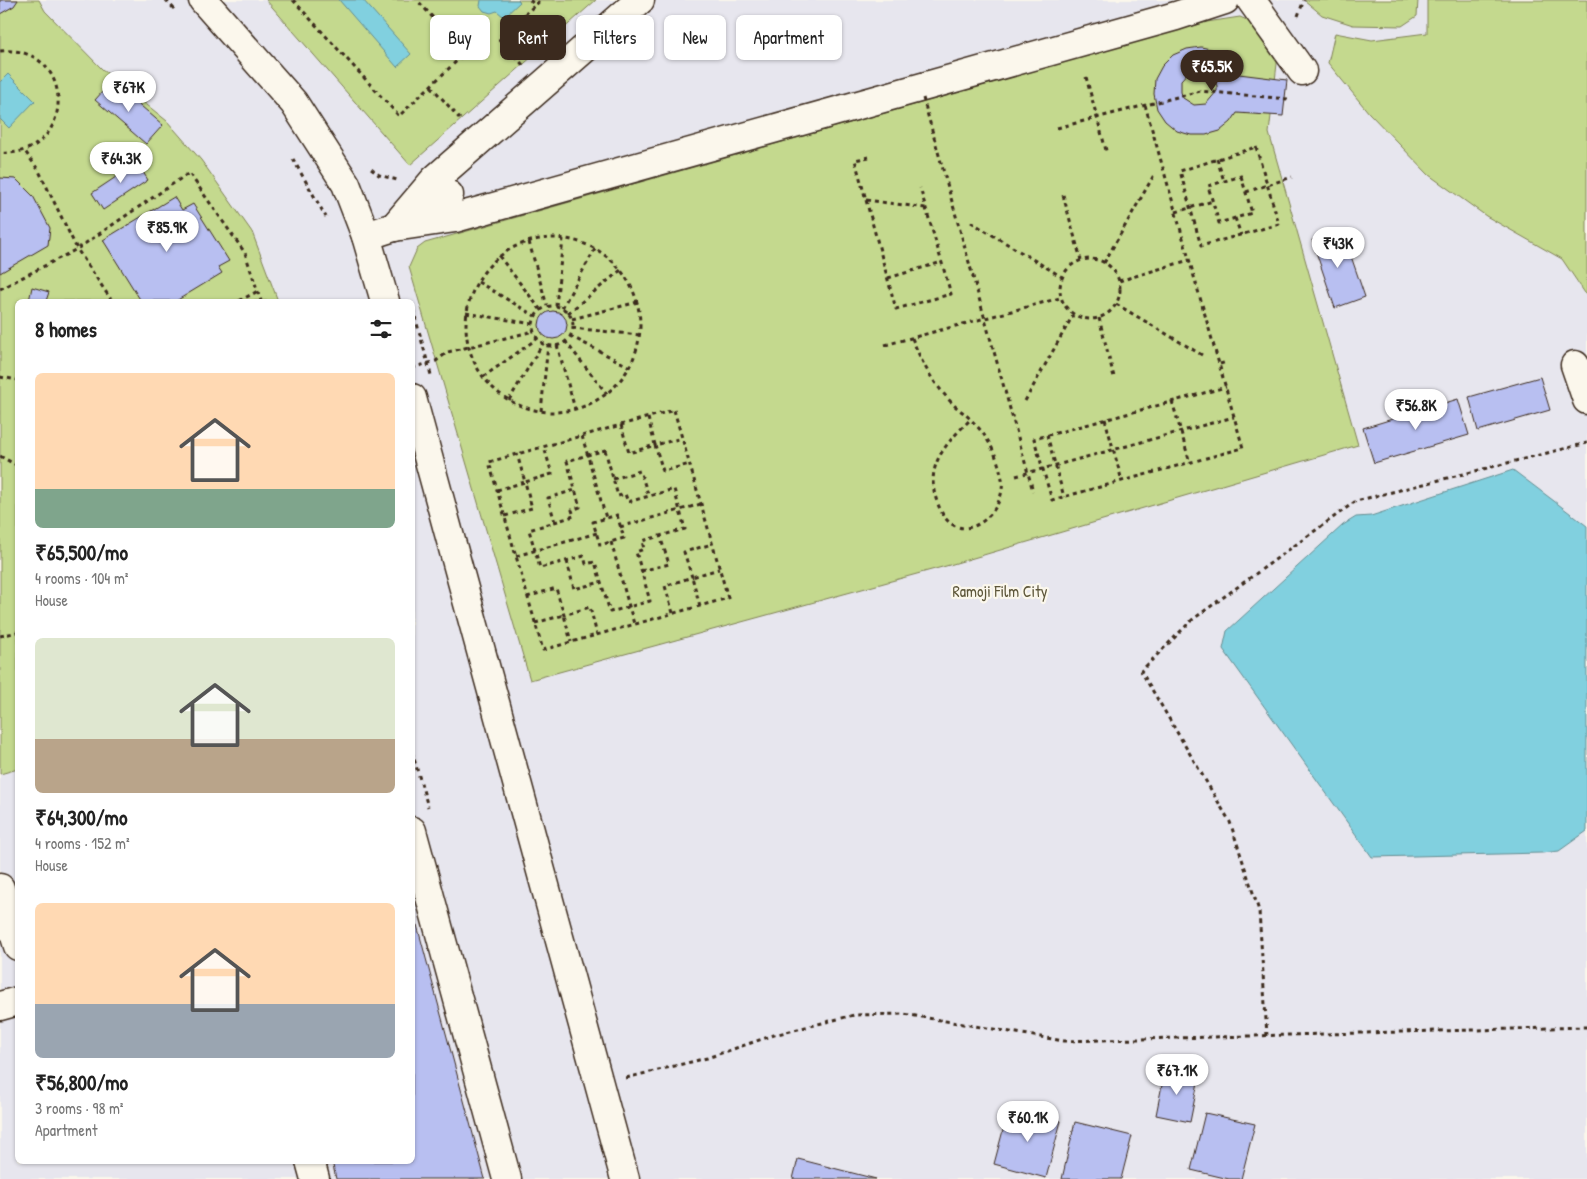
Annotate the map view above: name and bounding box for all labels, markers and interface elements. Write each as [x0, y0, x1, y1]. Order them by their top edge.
chip: Buy [430, 15, 490, 60]
chip: Rent [500, 15, 566, 60]
chip: Filters [576, 15, 654, 60]
chip: New [664, 15, 726, 60]
chip: Apartment [736, 15, 842, 60]
pin: ₹65.5K [1171, 49, 1253, 92]
text: ₹65.5K [1192, 55, 1232, 77]
pin: ₹67K [99, 70, 159, 113]
text: ₹67K [113, 76, 145, 98]
pin: ₹64.3K [80, 142, 162, 184]
text: ₹64.3K [101, 147, 141, 169]
pin: ₹85.9K [126, 210, 208, 253]
text: ₹85.9K [147, 216, 187, 238]
pin: ₹43K [1308, 226, 1368, 269]
text: ₹43K [1323, 232, 1353, 254]
text: 8 homes [35, 315, 97, 344]
icon: filters [367, 315, 395, 343]
pin: ₹56.8K [1375, 388, 1457, 431]
text: ₹56.8K [1395, 394, 1437, 416]
icon: home [170, 405, 260, 495]
text: ₹65,500/mo [35, 538, 128, 567]
text: 4 rooms · 104 m² [35, 567, 129, 589]
park label: Ramoji Film City [953, 580, 1048, 602]
text: House [35, 589, 68, 611]
icon: home [170, 670, 260, 760]
text: ₹64,300/mo [35, 803, 127, 832]
text: 4 rooms · 152 m² [35, 832, 130, 854]
text: House [35, 854, 68, 876]
icon: home [170, 935, 260, 1025]
pin: ₹67.1K [1136, 1054, 1218, 1096]
text: ₹67.1K [1156, 1059, 1198, 1081]
text: ₹56,800/mo [35, 1068, 128, 1097]
text: 3 rooms · 98 m² [35, 1097, 124, 1119]
pin: ₹60.1K [987, 1100, 1069, 1143]
text: ₹60.1K [1008, 1106, 1048, 1128]
text: Apartment [35, 1119, 98, 1141]

